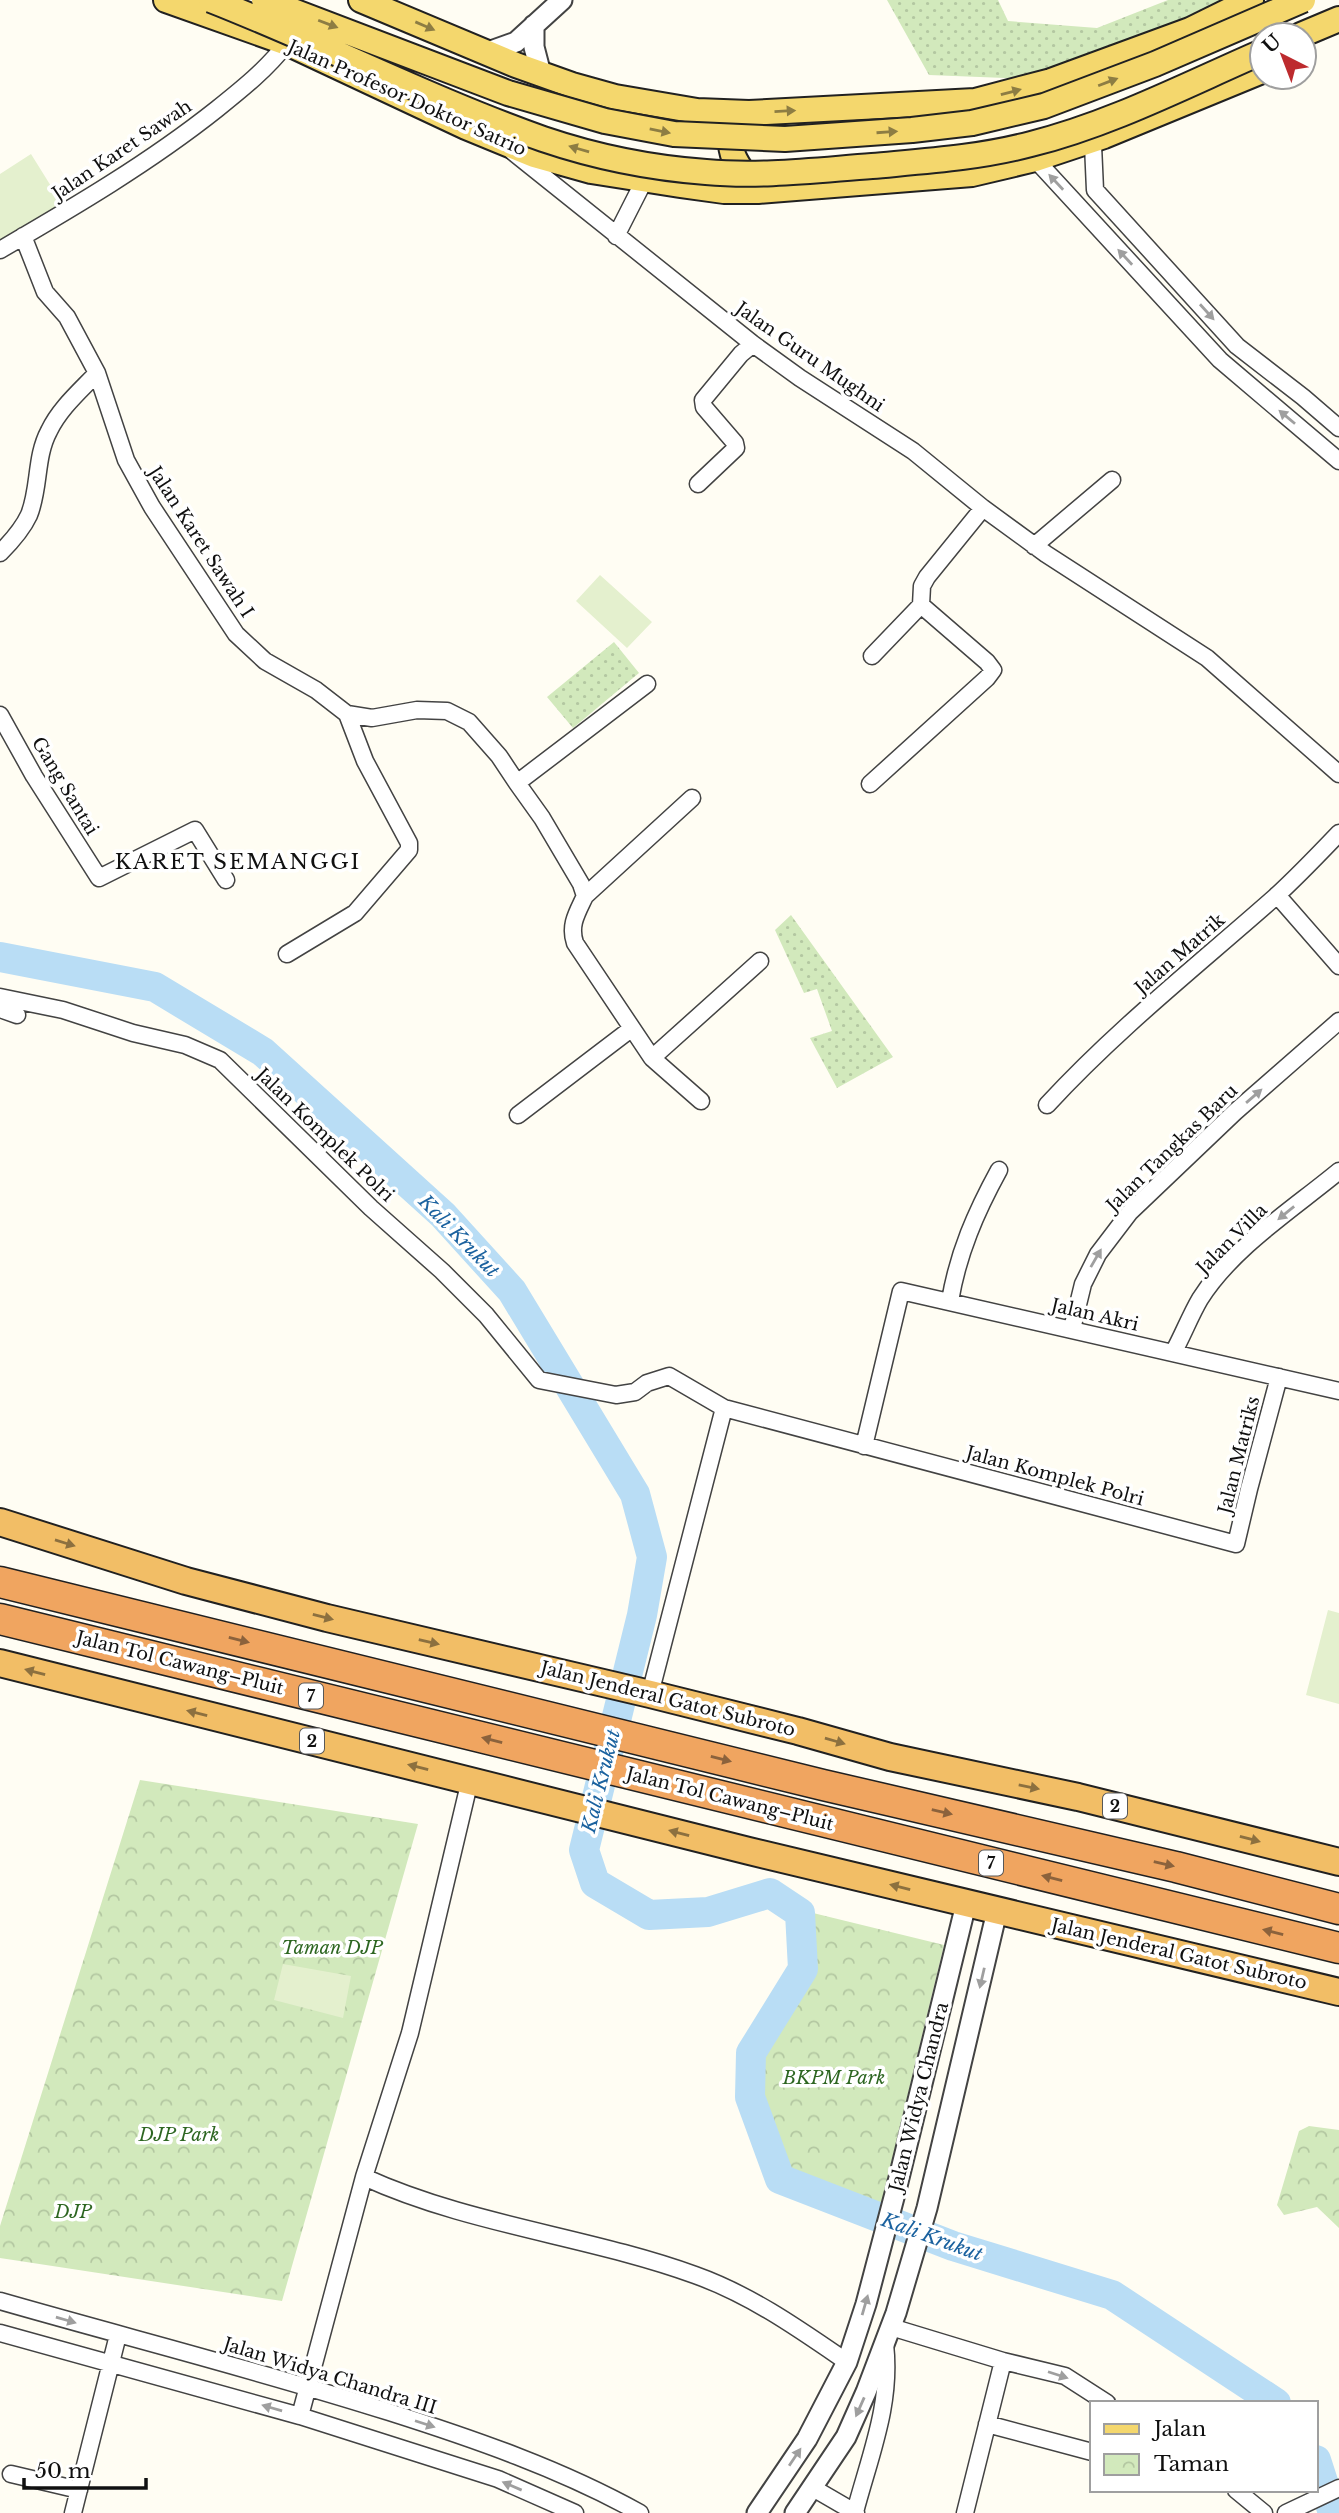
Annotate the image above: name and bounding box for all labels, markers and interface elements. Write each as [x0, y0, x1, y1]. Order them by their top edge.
one-way arrow [317, 19, 338, 30]
one-way arrow [414, 21, 435, 32]
north arrow [1248, 21, 1318, 91]
text: U [1258, 29, 1286, 58]
street label: Jalan Profesor Doktor Satrio [283, 35, 530, 161]
one-way arrow [1097, 76, 1118, 87]
one-way arrow [1000, 86, 1022, 97]
street label: Jalan Karet Sawah [47, 95, 196, 206]
one-way arrow [774, 106, 796, 117]
one-way arrow [649, 126, 671, 137]
one-way arrow [876, 126, 898, 137]
one-way arrow [568, 143, 590, 154]
one-way arrow [1048, 173, 1064, 191]
one-way arrow [1117, 248, 1133, 266]
street label: Jalan Guru Mughni [730, 296, 889, 417]
one-way arrow [1199, 303, 1215, 321]
one-way arrow [1278, 410, 1295, 425]
street label: Jalan Karet Sawah I [143, 461, 258, 622]
street label: Gang Santai [27, 733, 103, 839]
district label: KARET SEMANGGI [115, 849, 361, 875]
street label: Jalan Matrik [1129, 909, 1230, 1000]
street label: Jalan Komplek Polri [250, 1062, 398, 1206]
street label: Jalan Tangkas Baru [1100, 1080, 1242, 1218]
one-way arrow [1245, 1088, 1263, 1104]
water label: Kali Krukut [413, 1189, 504, 1282]
street label: Jalan Villa [1191, 1199, 1272, 1280]
one-way arrow [1277, 1206, 1295, 1221]
one-way arrow [1090, 1249, 1102, 1268]
street label: Jalan Akri [1047, 1294, 1141, 1336]
street label: Jalan Matriks [1213, 1394, 1264, 1518]
street label: Jalan Komplek Polri [962, 1441, 1146, 1510]
one-way arrow [55, 1538, 76, 1548]
one-way arrow [312, 1612, 334, 1623]
street label: Jalan Tol Cawang–Pluit [72, 1626, 286, 1699]
one-way arrow [228, 1635, 250, 1646]
one-way arrow [418, 1636, 440, 1647]
street label: Jalan Jenderal Gatot Subroto [536, 1656, 798, 1741]
one-way arrow [24, 1666, 46, 1677]
road number: 7 [299, 1684, 323, 1708]
one-way arrow [186, 1707, 208, 1718]
water label: Kali Krukut [577, 1727, 625, 1836]
road number: 2 [300, 1728, 324, 1754]
one-way arrow [481, 1734, 503, 1745]
one-way arrow [825, 1737, 846, 1747]
one-way arrow [710, 1754, 732, 1765]
one-way arrow [407, 1761, 429, 1772]
street label: Jalan Tol Cawang–Pluit [622, 1762, 836, 1835]
one-way arrow [1018, 1781, 1040, 1792]
road number: 2 [1103, 1794, 1127, 1818]
one-way arrow [931, 1807, 953, 1818]
one-way arrow [668, 1827, 690, 1838]
one-way arrow [1239, 1834, 1261, 1845]
road number: 7 [979, 1851, 1003, 1876]
one-way arrow [1153, 1859, 1175, 1870]
one-way arrow [1041, 1872, 1063, 1883]
one-way arrow [889, 1882, 911, 1893]
street label: Jalan Jenderal Gatot Subroto [1047, 1913, 1309, 1994]
one-way arrow [1262, 1926, 1284, 1937]
park label: Taman DJP [282, 1937, 383, 1959]
one-way arrow [976, 1967, 987, 1989]
street label: Jalan Widya Chandra [884, 2000, 953, 2196]
park label: BKPM Park [782, 2067, 885, 2089]
park label: DJP Park [138, 2124, 219, 2146]
park label: DJP [54, 2201, 92, 2223]
water label: Kali Krukut [877, 2208, 986, 2266]
one-way arrow [860, 2294, 871, 2316]
one-way arrow [55, 2315, 76, 2325]
street label: Jalan Widya Chandra III [219, 2332, 439, 2419]
one-way arrow [1048, 2370, 1069, 2381]
one-way arrow [854, 2397, 865, 2417]
legend [1090, 2401, 1318, 2492]
one-way arrow [262, 2403, 283, 2413]
text: Jalan [1151, 2416, 1206, 2442]
one-way arrow [415, 2419, 436, 2430]
scale bar [24, 2446, 147, 2490]
one-way arrow [788, 2448, 802, 2466]
text: Taman [1154, 2451, 1229, 2477]
text: 50 m [35, 2458, 91, 2484]
one-way arrow [501, 2480, 522, 2491]

